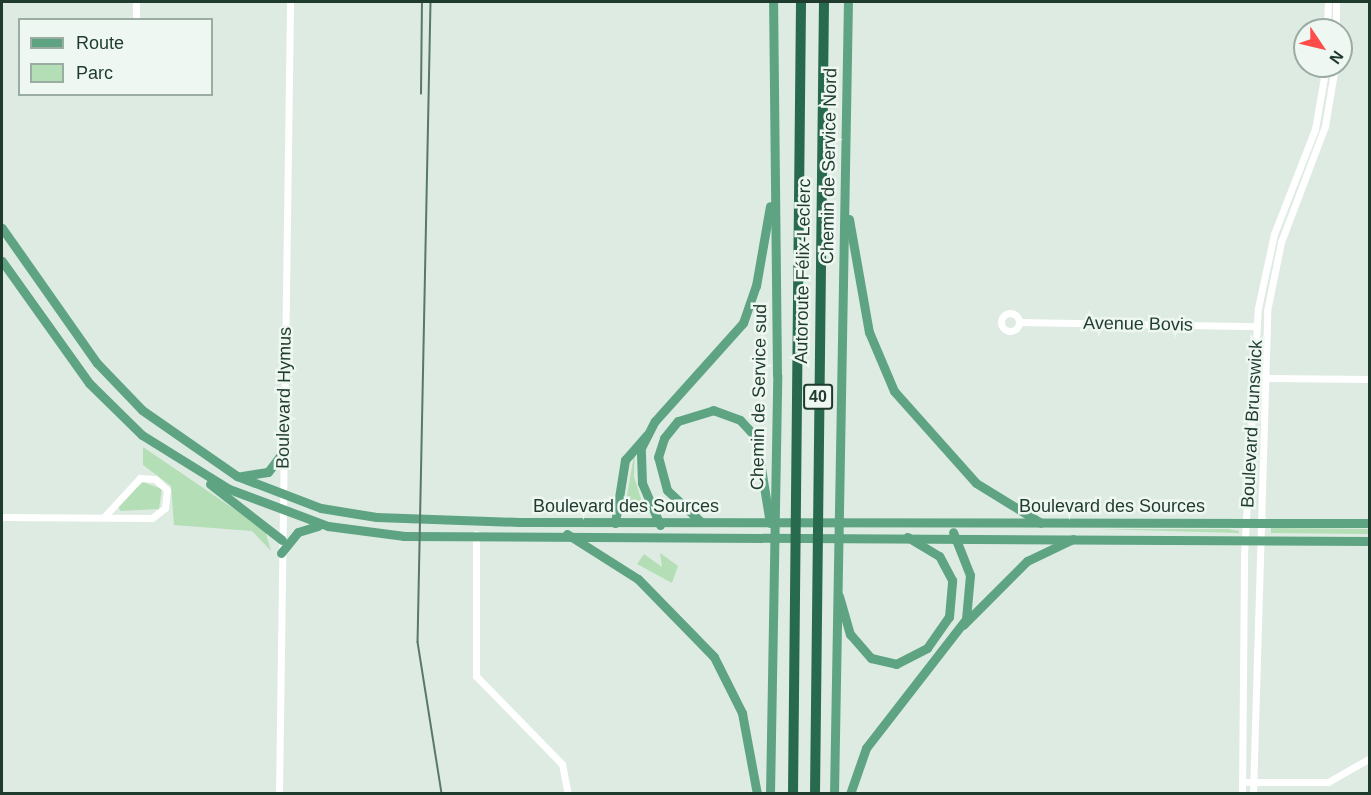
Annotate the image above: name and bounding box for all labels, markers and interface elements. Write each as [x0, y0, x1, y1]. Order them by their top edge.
legend [18, 18, 213, 96]
north arrow [1293, 18, 1353, 78]
text: Route [76, 33, 124, 53]
text: N [1326, 48, 1347, 67]
text: Parc [76, 63, 113, 83]
street label: Chemin de Service Nord [816, 68, 842, 264]
street label: Autoroute Félix-Leclerc [791, 178, 815, 364]
street label: Chemin de Service sud [747, 304, 771, 490]
street label: Avenue Bovis [1083, 312, 1193, 336]
street label: Boulevard Hymus [272, 327, 296, 469]
street label: Boulevard Brunswick [1237, 340, 1267, 508]
road number: 40 [803, 384, 833, 410]
street label: Boulevard des Sources [533, 495, 719, 517]
street label: Boulevard des Sources [1019, 495, 1205, 517]

